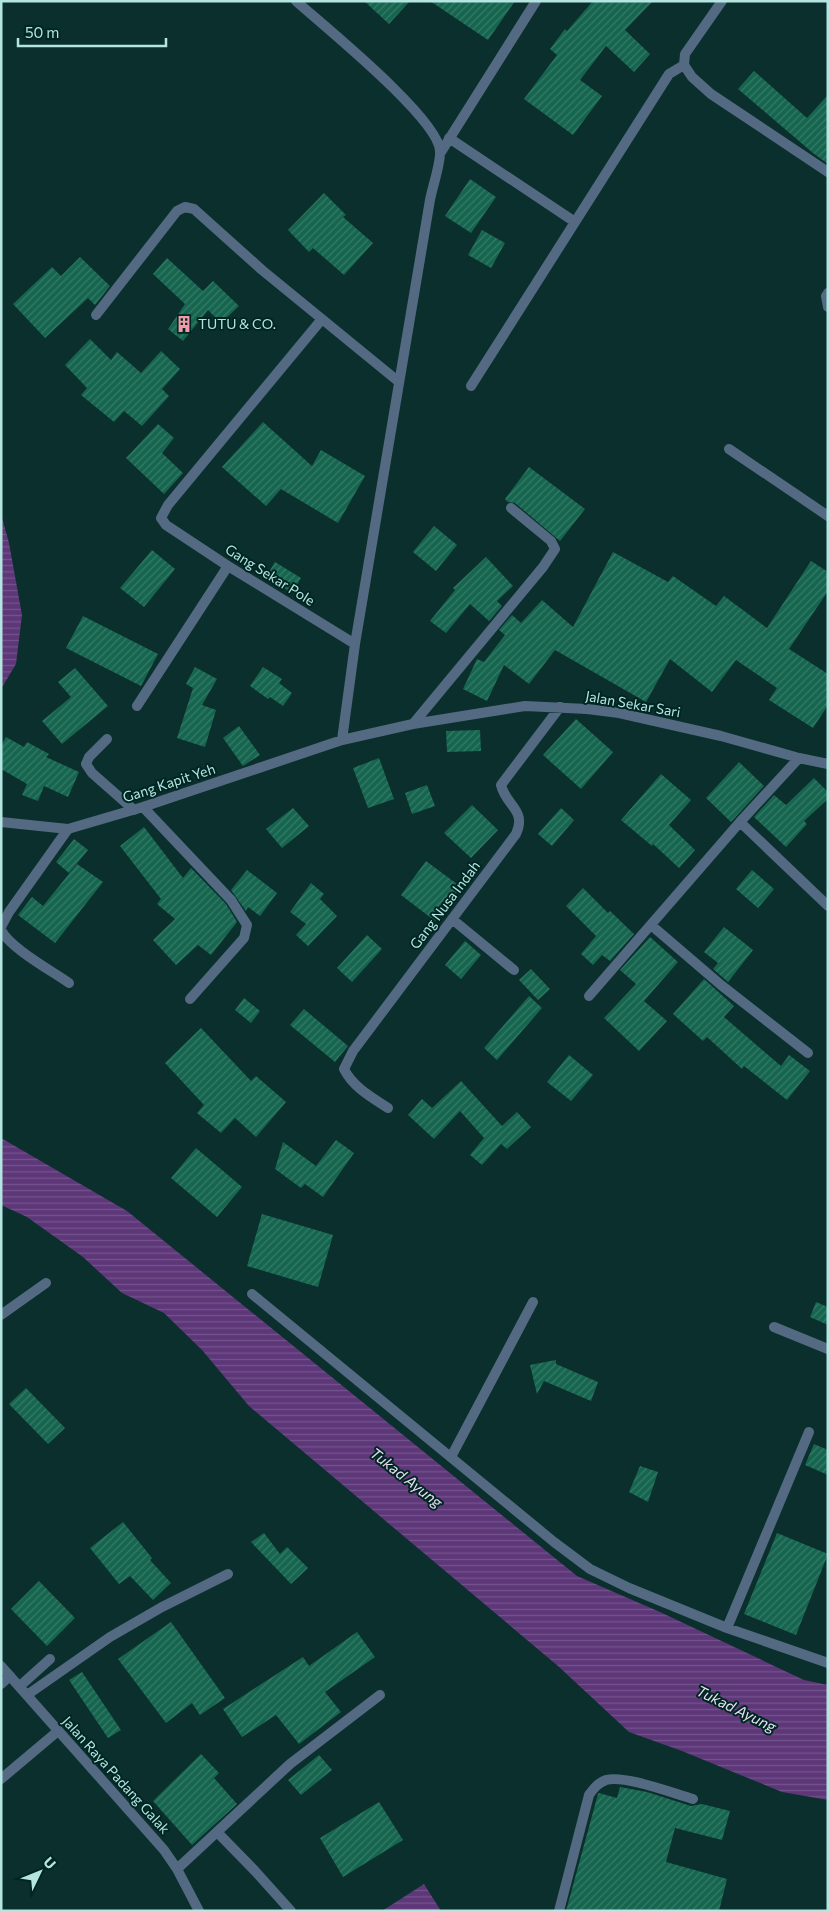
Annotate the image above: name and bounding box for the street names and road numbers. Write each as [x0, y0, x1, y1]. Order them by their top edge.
street label: Gang Sekar Pole [222, 540, 318, 609]
street label: Jalan Sekar Sari [584, 687, 682, 720]
street label: Gang Kapit Yeh [121, 760, 217, 805]
street label: Gang Nusa Indah [406, 857, 483, 952]
street label: Jalan Raya Padang Galak [59, 1712, 174, 1837]

